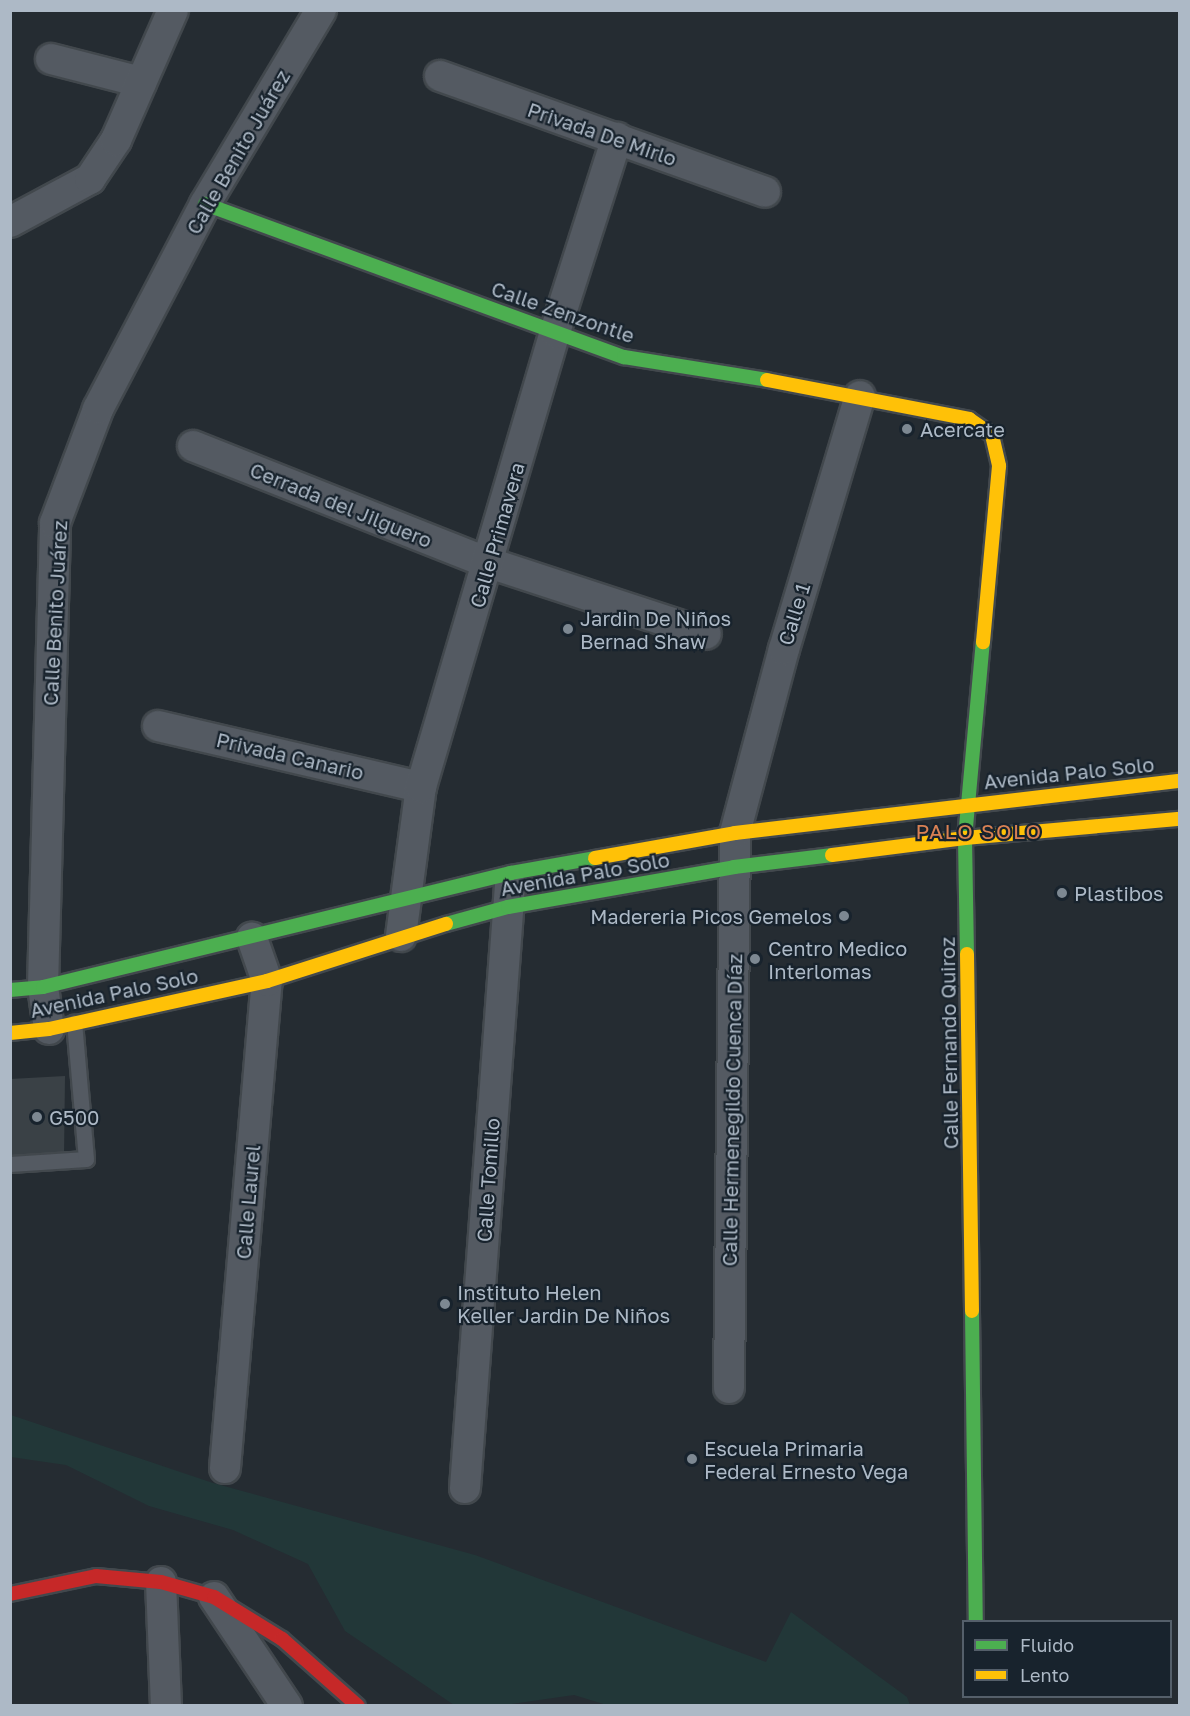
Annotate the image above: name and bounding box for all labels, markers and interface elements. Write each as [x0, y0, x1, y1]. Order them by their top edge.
street label: Calle Benito Juárez [181, 66, 295, 238]
street label: Privada De Mirlo [524, 97, 680, 171]
street label: Calle Zenzontle [488, 276, 638, 348]
place label: Acercate [920, 417, 1005, 441]
marker: Acercate [898, 420, 916, 438]
street label: Cerrada del Jilguero [247, 458, 435, 552]
street label: Calle Primavera [465, 459, 529, 611]
street label: Calle Benito Juárez [38, 520, 72, 706]
street label: Calle 1 [773, 580, 815, 648]
place label: Jardin De Niños Bernad Shaw [580, 606, 731, 653]
marker: Jardin De Niños Bernad Shaw [561, 622, 575, 636]
street label: Privada Canario [214, 727, 366, 785]
street label: Avenida Palo Solo [983, 752, 1155, 794]
district label: PALO SOLO [915, 818, 1043, 844]
street label: Avenida Palo Solo [499, 847, 671, 901]
place label: Plastibos [1074, 881, 1164, 905]
marker: Plastibos [1055, 886, 1069, 900]
place label: Madereria Picos Gemelos [590, 904, 832, 928]
marker: Madereria Picos Gemelos [837, 909, 851, 923]
place label: Centro Medico Interlomas [768, 936, 907, 983]
street label: Calle Fernando Quiroz [935, 937, 963, 1149]
marker: Centro Medico Interlomas [746, 950, 764, 968]
street label: Calle Hermenegildo Cuenca Díaz [717, 953, 747, 1267]
street label: Avenida Palo Solo [28, 963, 200, 1023]
place label: G500 [49, 1105, 99, 1129]
marker: G500 [30, 1110, 44, 1124]
street label: Calle Tomillo [472, 1117, 504, 1243]
street label: Calle Laurel [231, 1144, 265, 1260]
place label: Instituto Helen Keller Jardin De Niños [457, 1280, 670, 1327]
marker: Instituto Helen Keller Jardin De Niños [438, 1297, 452, 1311]
place label: Escuela Primaria Federal Ernesto Vega [704, 1436, 908, 1483]
marker: Escuela Primaria Federal Ernesto Vega [685, 1452, 699, 1466]
legend [962, 1620, 1172, 1698]
text: Fluido [1020, 1634, 1074, 1656]
text: Lento [1020, 1664, 1069, 1686]

